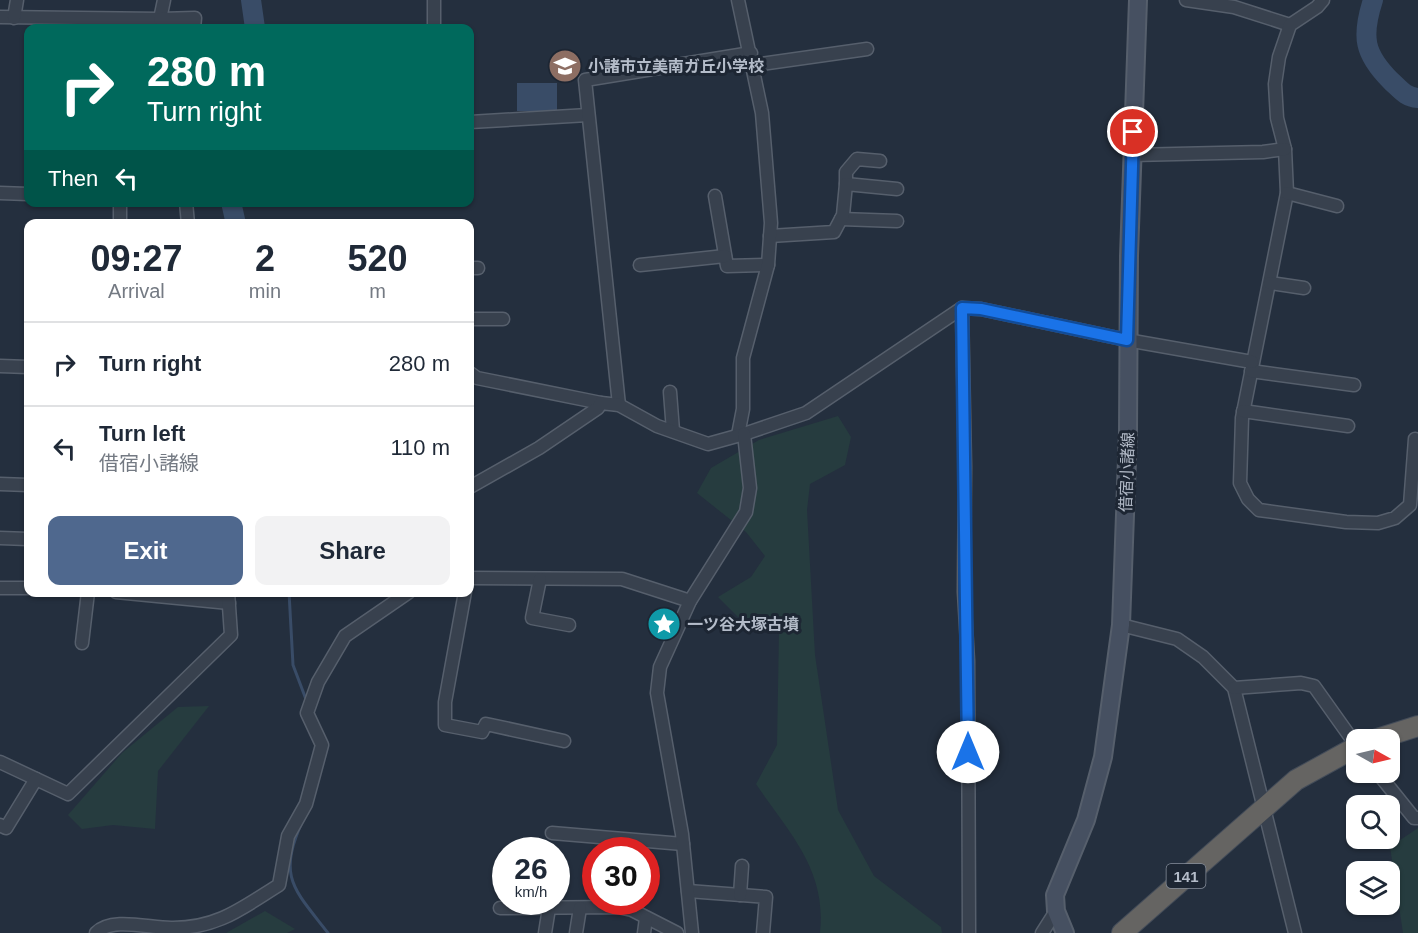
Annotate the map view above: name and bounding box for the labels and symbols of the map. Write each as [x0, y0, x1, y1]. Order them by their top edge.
school or university icon: 小諸市立美南ガ丘小学校 [547, 48, 583, 84]
place label: 小諸市立美南ガ丘小学校 [588, 58, 764, 75]
pin [1107, 106, 1158, 157]
street label: 借宿小諸線 [1117, 432, 1137, 512]
place icon: 一ツ谷大塚古墳 [646, 606, 682, 642]
place label: 一ツ谷大塚古墳 [687, 616, 799, 633]
position arrow [936, 720, 1000, 784]
north arrow [1346, 729, 1400, 783]
speed limit sign: 30 [582, 837, 660, 915]
road number: 141 [1166, 864, 1206, 888]

